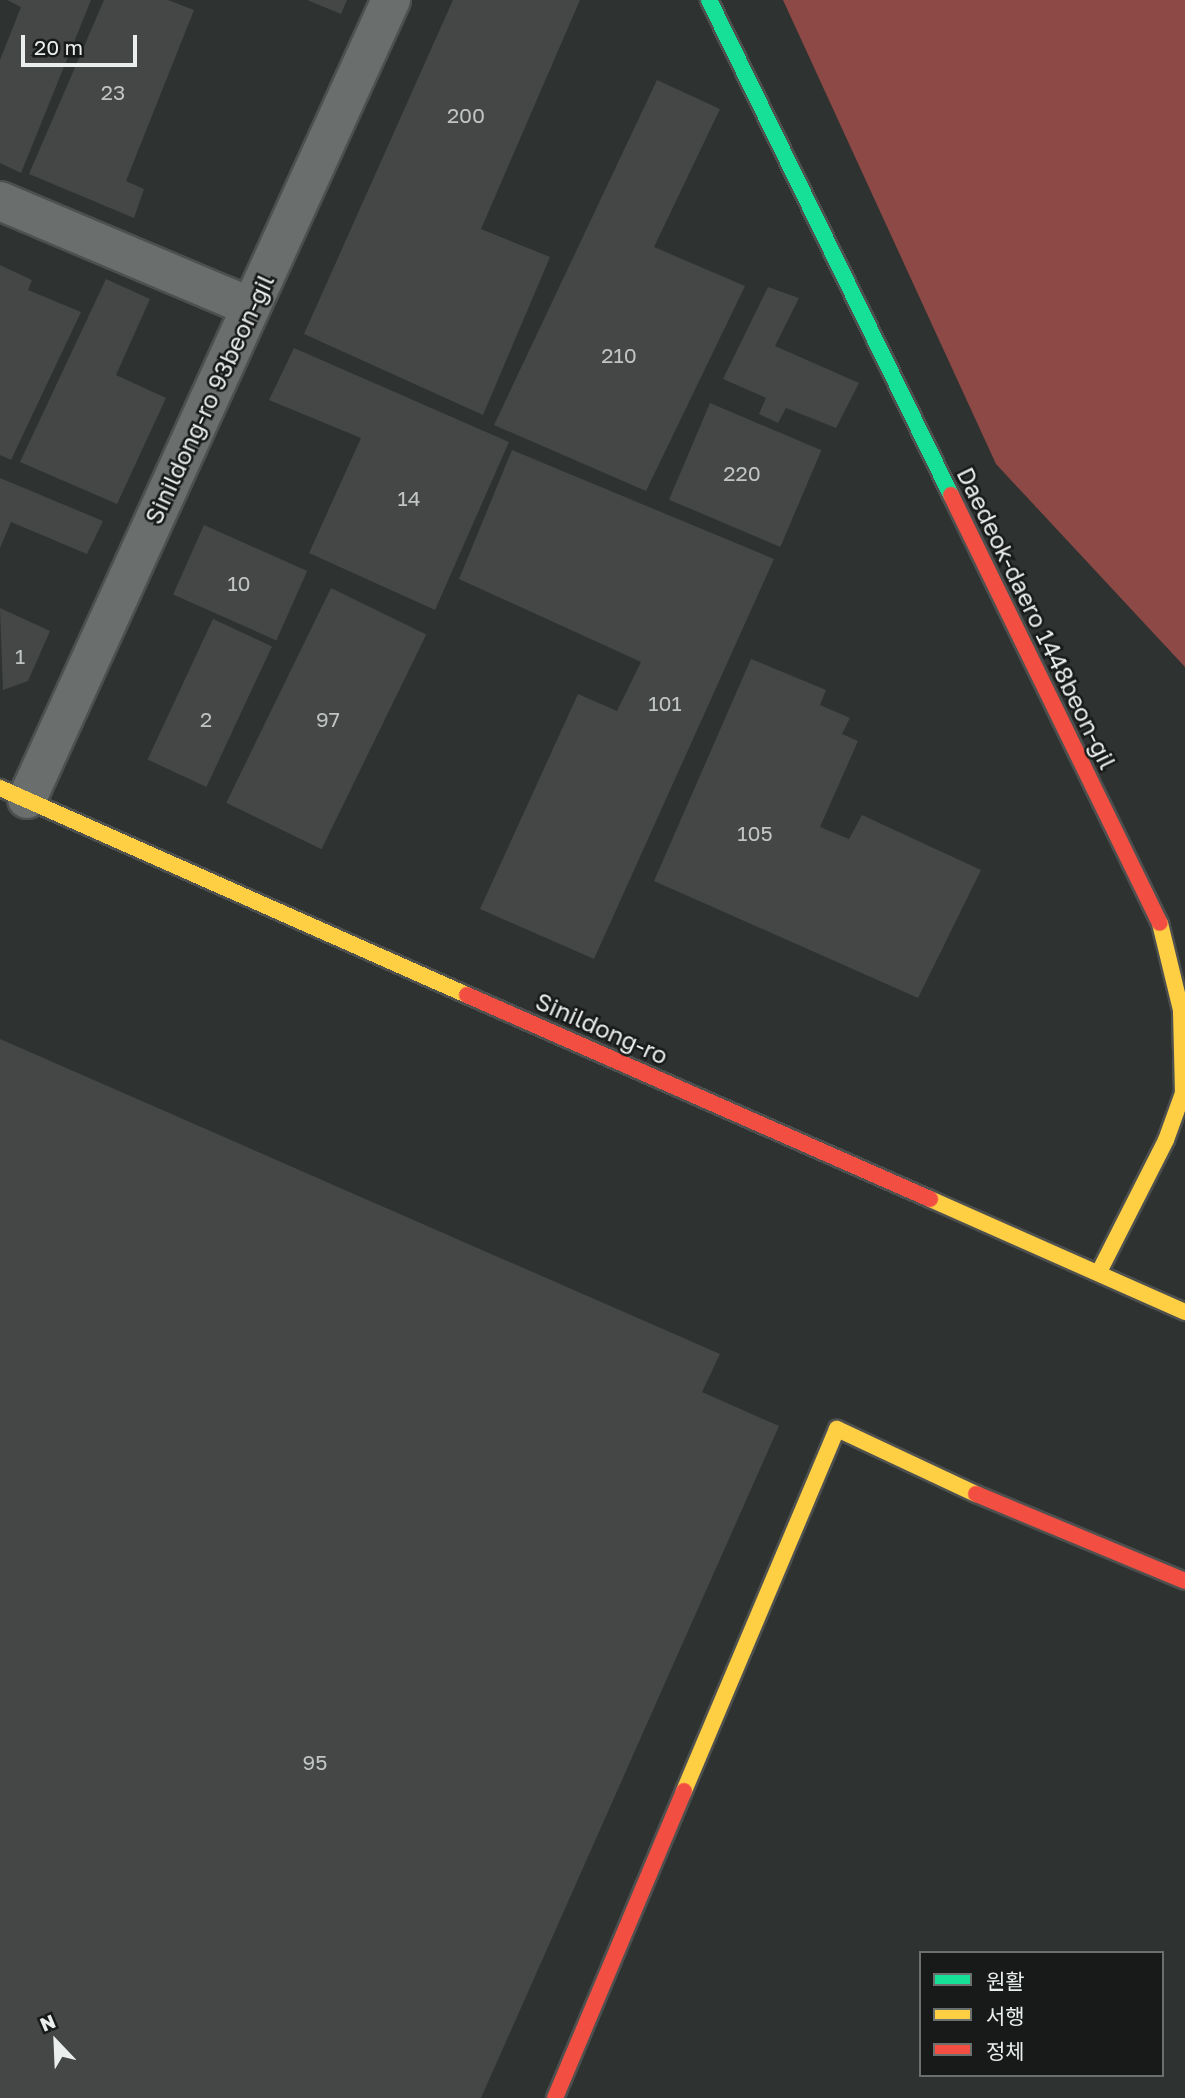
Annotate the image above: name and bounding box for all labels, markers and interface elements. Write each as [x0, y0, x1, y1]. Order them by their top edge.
scale bar [24, 21, 140, 65]
text: 20 m [34, 34, 83, 60]
house number: 23 [101, 79, 125, 105]
house number: 200 [447, 102, 485, 128]
street label: Sinildong-ro 93beon-gil [138, 270, 280, 528]
house number: 210 [601, 342, 637, 368]
house number: 220 [723, 460, 761, 486]
street label: Daedeok-daero 1448beon-gil [951, 462, 1123, 774]
house number: 14 [398, 485, 420, 511]
house number: 10 [227, 570, 251, 596]
house number: 1 [15, 643, 25, 669]
house number: 101 [648, 690, 682, 716]
house number: 2 [200, 706, 212, 732]
house number: 97 [316, 706, 340, 732]
house number: 105 [737, 820, 773, 846]
street label: Sinildong-ro [531, 986, 673, 1070]
house number: 95 [303, 1749, 327, 1775]
legend [919, 1951, 1164, 2077]
text: 원활 [986, 1968, 1025, 1994]
text: 서행 [986, 2003, 1025, 2029]
north arrow [21, 2007, 91, 2077]
text: N [36, 2009, 59, 2036]
text: 정체 [986, 2038, 1025, 2064]

